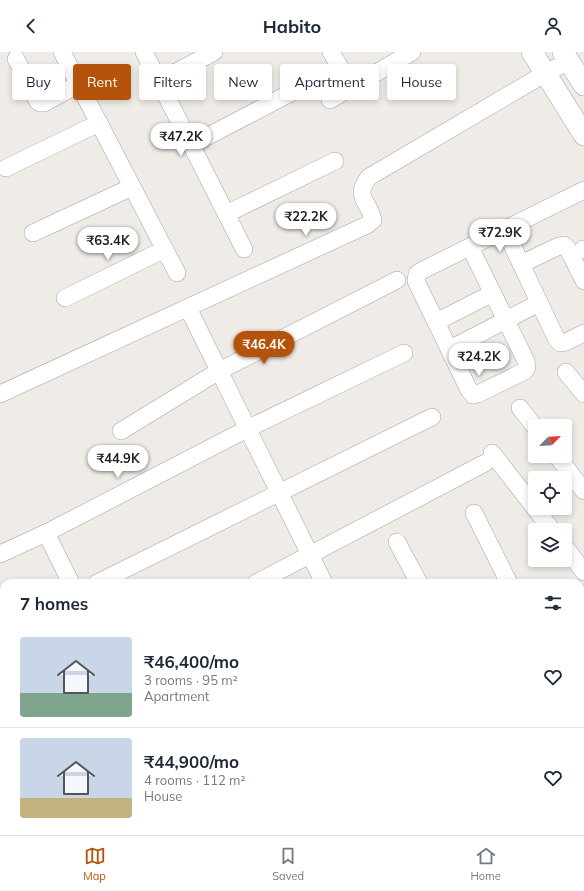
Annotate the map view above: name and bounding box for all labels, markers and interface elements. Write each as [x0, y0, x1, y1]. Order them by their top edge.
icon: back [20, 15, 42, 37]
text: Habito [263, 15, 321, 38]
icon: person [542, 15, 564, 37]
chip: Buy [12, 64, 65, 100]
chip: Rent [73, 64, 131, 100]
chip: Filters [139, 64, 206, 100]
chip: New [214, 64, 272, 100]
chip: Apartment [280, 64, 379, 100]
chip: House [387, 64, 456, 100]
pin: ₹47.2K [148, 123, 214, 157]
text: ₹47.2K [159, 128, 203, 144]
pin: ₹22.2K [273, 203, 339, 237]
text: ₹22.2K [284, 208, 328, 224]
pin: ₹72.9K [467, 219, 533, 253]
text: ₹72.9K [478, 224, 522, 240]
pin: ₹63.4K [75, 227, 141, 261]
text: ₹63.4K [86, 232, 130, 248]
pin: ₹46.4K [231, 331, 297, 365]
text: ₹46.4K [242, 336, 286, 352]
pin: ₹24.2K [446, 343, 512, 377]
text: ₹24.2K [457, 348, 501, 364]
north arrow [528, 419, 572, 463]
map controls [528, 419, 572, 567]
pin: ₹44.9K [85, 445, 151, 479]
text: ₹44.9K [96, 450, 140, 466]
button: locate [528, 471, 572, 515]
button: layers [528, 523, 572, 567]
icon: filters [542, 592, 564, 614]
text: 7 homes [20, 593, 88, 614]
text: ₹46,400/mo [144, 651, 239, 672]
icon: home [52, 653, 100, 701]
icon: heart [542, 666, 564, 688]
text: 3 rooms · 95 m² [144, 672, 238, 688]
text: Apartment [144, 688, 209, 704]
text: ₹44,900/mo [144, 751, 239, 772]
icon: home [52, 754, 100, 802]
icon: heart [542, 767, 564, 789]
text: 4 rooms · 112 m² [144, 772, 245, 788]
text: House [144, 788, 182, 804]
tab: Map [83, 845, 106, 883]
tab: Saved [272, 845, 304, 883]
tab: Home [470, 845, 501, 883]

